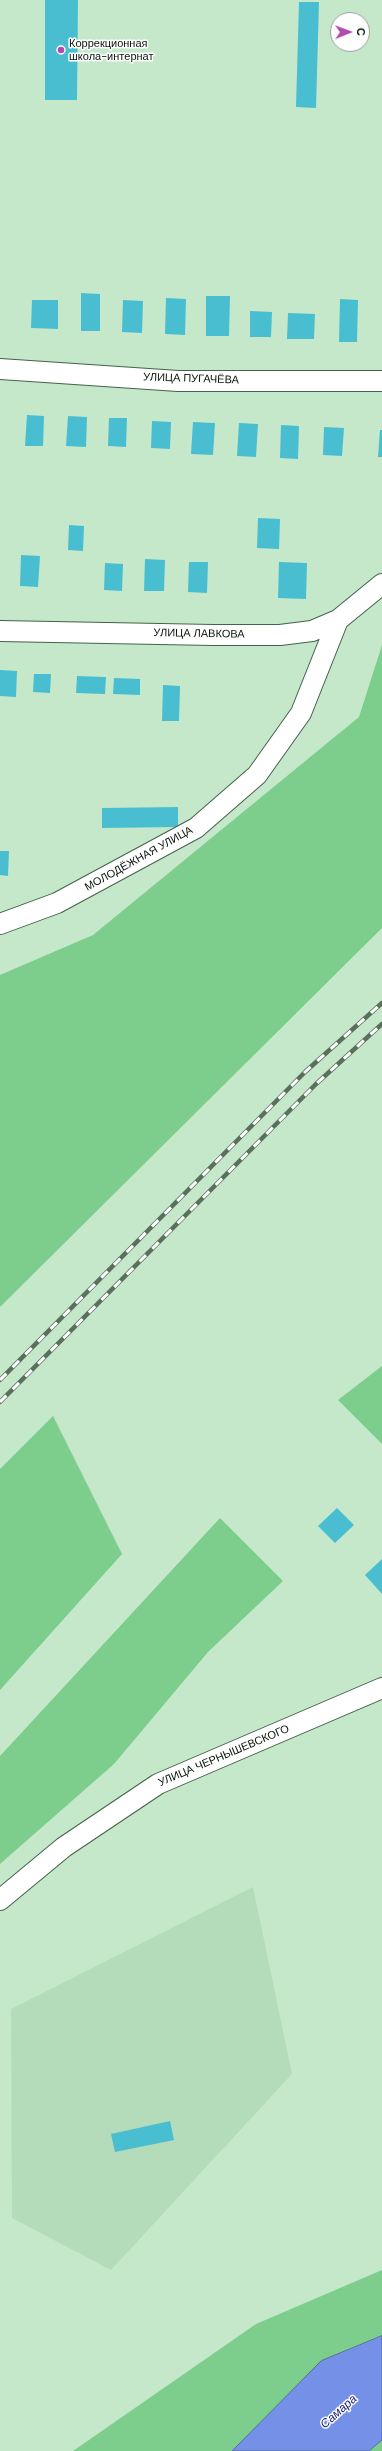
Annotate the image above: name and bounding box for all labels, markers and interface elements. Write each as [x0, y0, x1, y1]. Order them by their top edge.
north arrow [330, 12, 370, 52]
text: С [354, 28, 368, 36]
place label: Коррекционная школа-интернат [69, 37, 153, 63]
marker: Коррекционная школа-интернат [56, 45, 66, 55]
street label: УЛИЦА ПУГАЧЁВА [143, 371, 239, 387]
street label: УЛИЦА ЛАВКОВА [153, 627, 245, 641]
street label: МОЛОДЁЖНАЯ УЛИЦА [83, 824, 195, 894]
street label: УЛИЦА ЧЕРНЫШЕВСКОГО [157, 1722, 291, 1790]
water label: Самара [318, 2392, 360, 2432]

